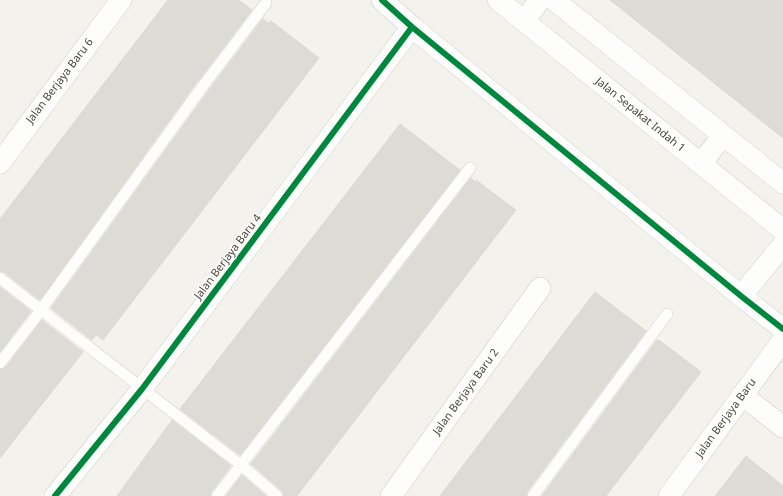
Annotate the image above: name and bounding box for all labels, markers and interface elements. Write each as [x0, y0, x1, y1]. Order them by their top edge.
street label: Jalan Berjaya Baru 6 [24, 36, 96, 126]
street label: Jalan Sepakat Indah 1 [593, 75, 687, 155]
street label: Jalan Berjaya Baru 4 [192, 212, 264, 302]
street label: Jalan Berjaya Baru 2 [430, 346, 502, 438]
street label: Jalan Berjaya Baru [693, 376, 759, 460]

